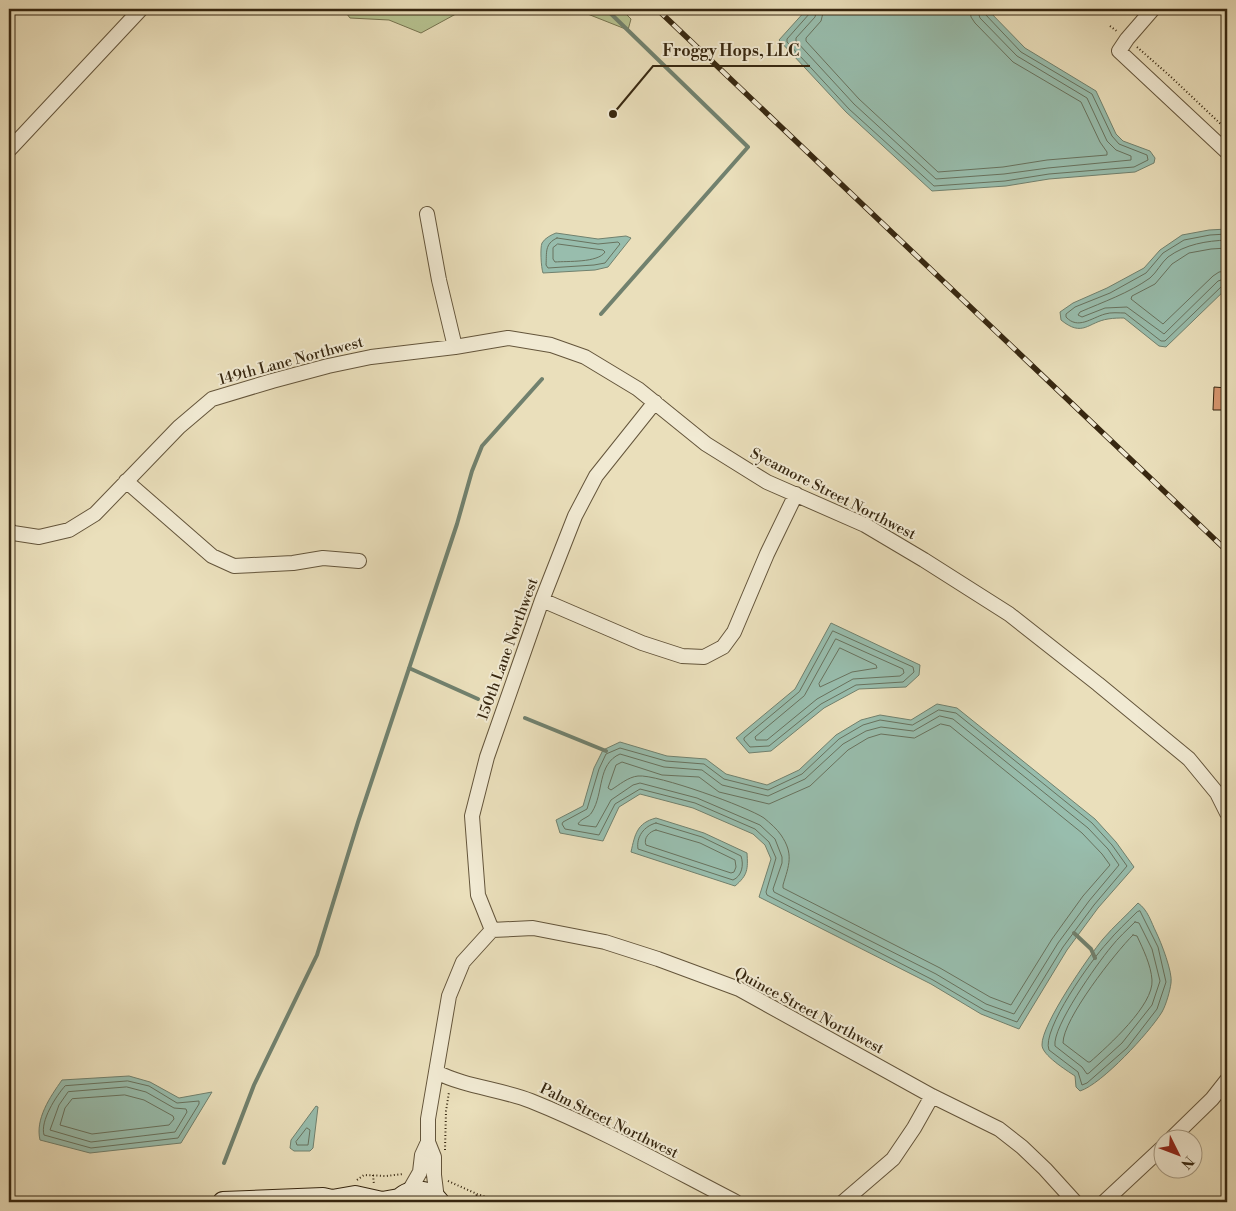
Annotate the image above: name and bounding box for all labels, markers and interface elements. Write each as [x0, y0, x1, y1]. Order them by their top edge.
callout: Froggy Hops, LLC [653, 35, 810, 66]
text: Froggy Hops, LLC [663, 41, 799, 61]
street label: 149th Lane Northwest [217, 332, 366, 389]
street label: Sycamore Street Northwest [747, 444, 920, 544]
street label: 150th Lane Northwest [473, 575, 543, 723]
street label: Quince Street Northwest [731, 963, 888, 1059]
street label: Palm Street Northwest [536, 1079, 682, 1163]
north arrow [1154, 1128, 1204, 1178]
text: N [1177, 1152, 1197, 1172]

